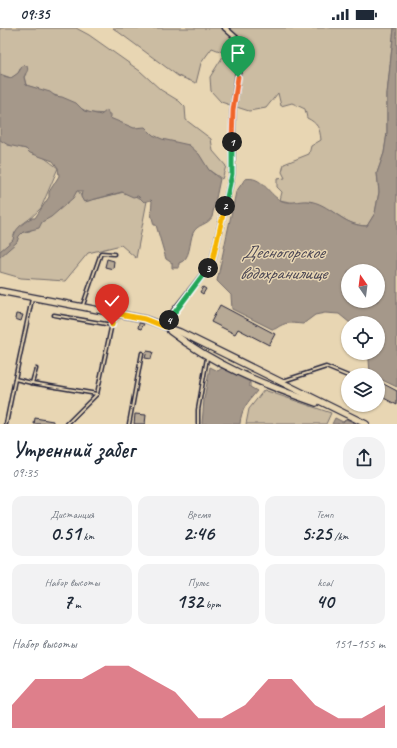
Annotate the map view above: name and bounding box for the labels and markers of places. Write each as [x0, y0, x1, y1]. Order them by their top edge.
pin [221, 36, 255, 77]
pin: 1 [222, 132, 242, 152]
pin: 2 [215, 196, 235, 216]
pin: 3 [198, 258, 218, 278]
pin [95, 284, 129, 325]
pin: 4 [159, 310, 179, 330]

